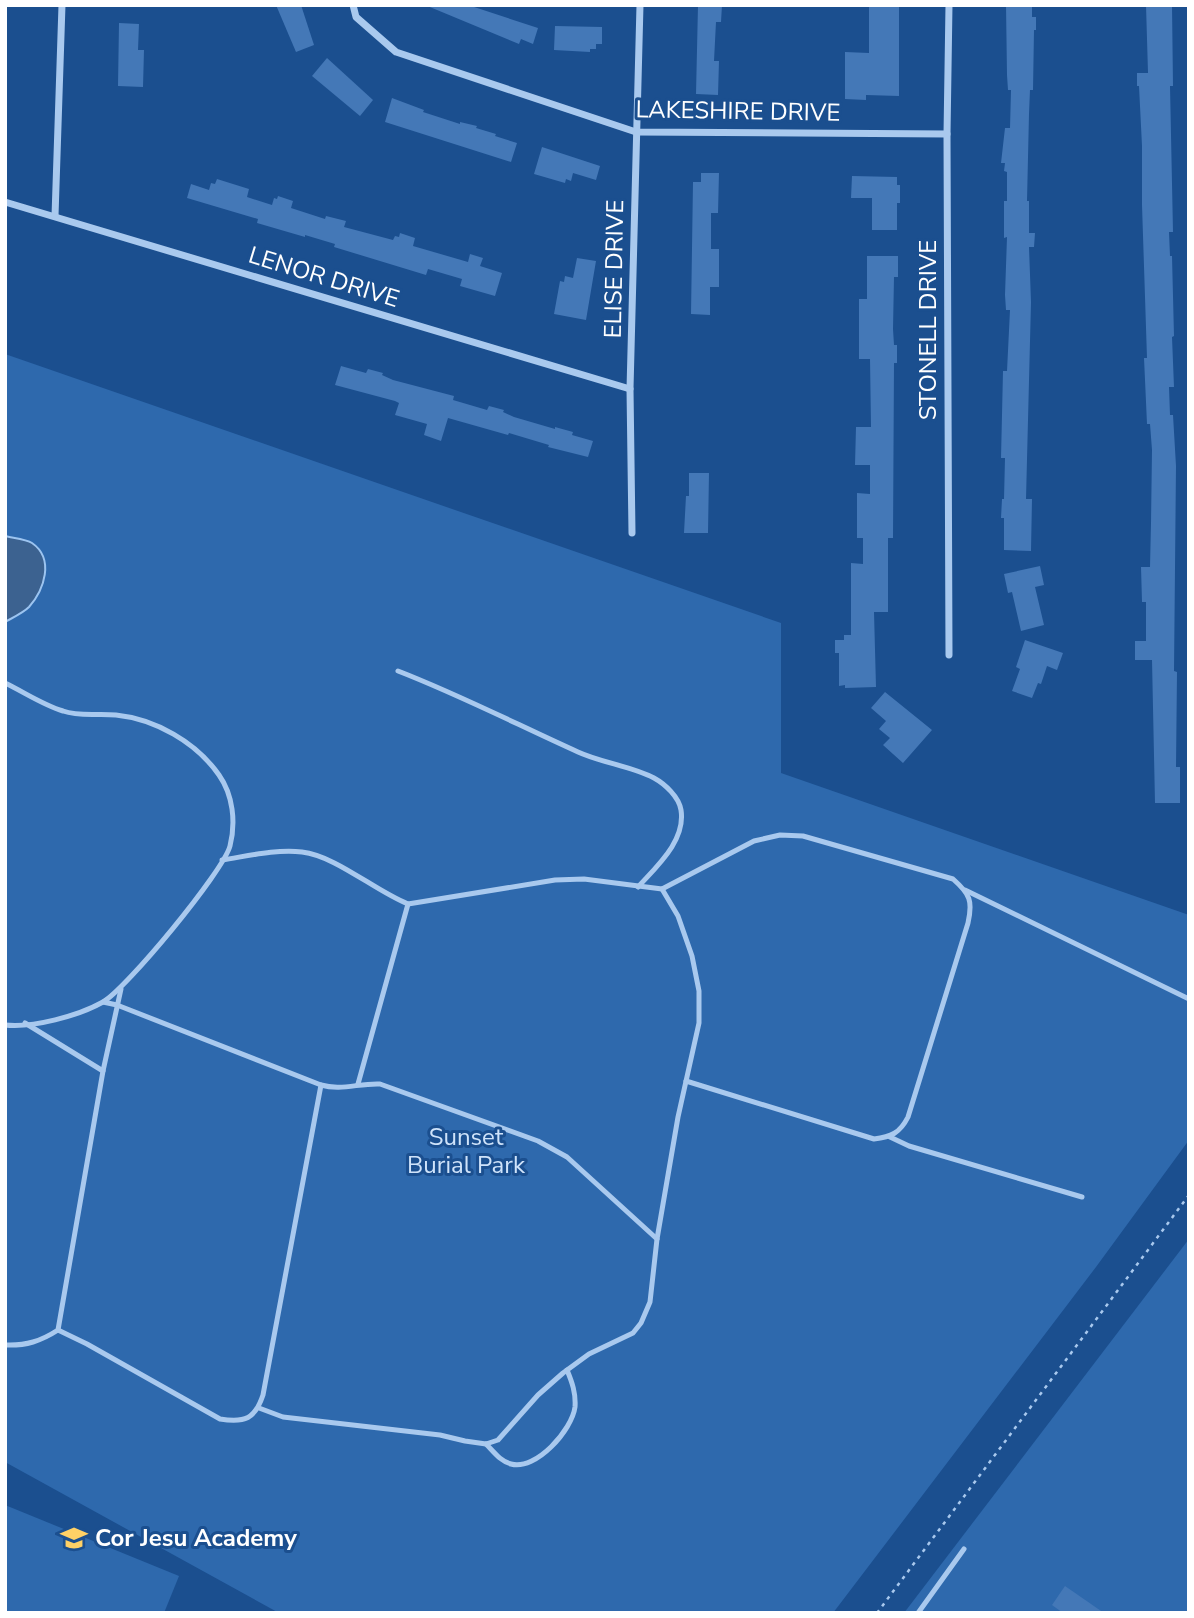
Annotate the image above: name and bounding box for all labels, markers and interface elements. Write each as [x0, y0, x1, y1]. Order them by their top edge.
street label: LAKESHIRE DRIVE [635, 93, 841, 129]
street label: ELISE DRIVE [597, 199, 631, 339]
street label: LENOR DRIVE [245, 239, 403, 315]
street label: STONELL DRIVE [912, 240, 944, 420]
park label: Sunset Burial Park [407, 1121, 526, 1181]
place label: Cor Jesu Academy [95, 1522, 297, 1554]
school or university icon: Cor Jesu Academy [59, 1523, 89, 1553]

